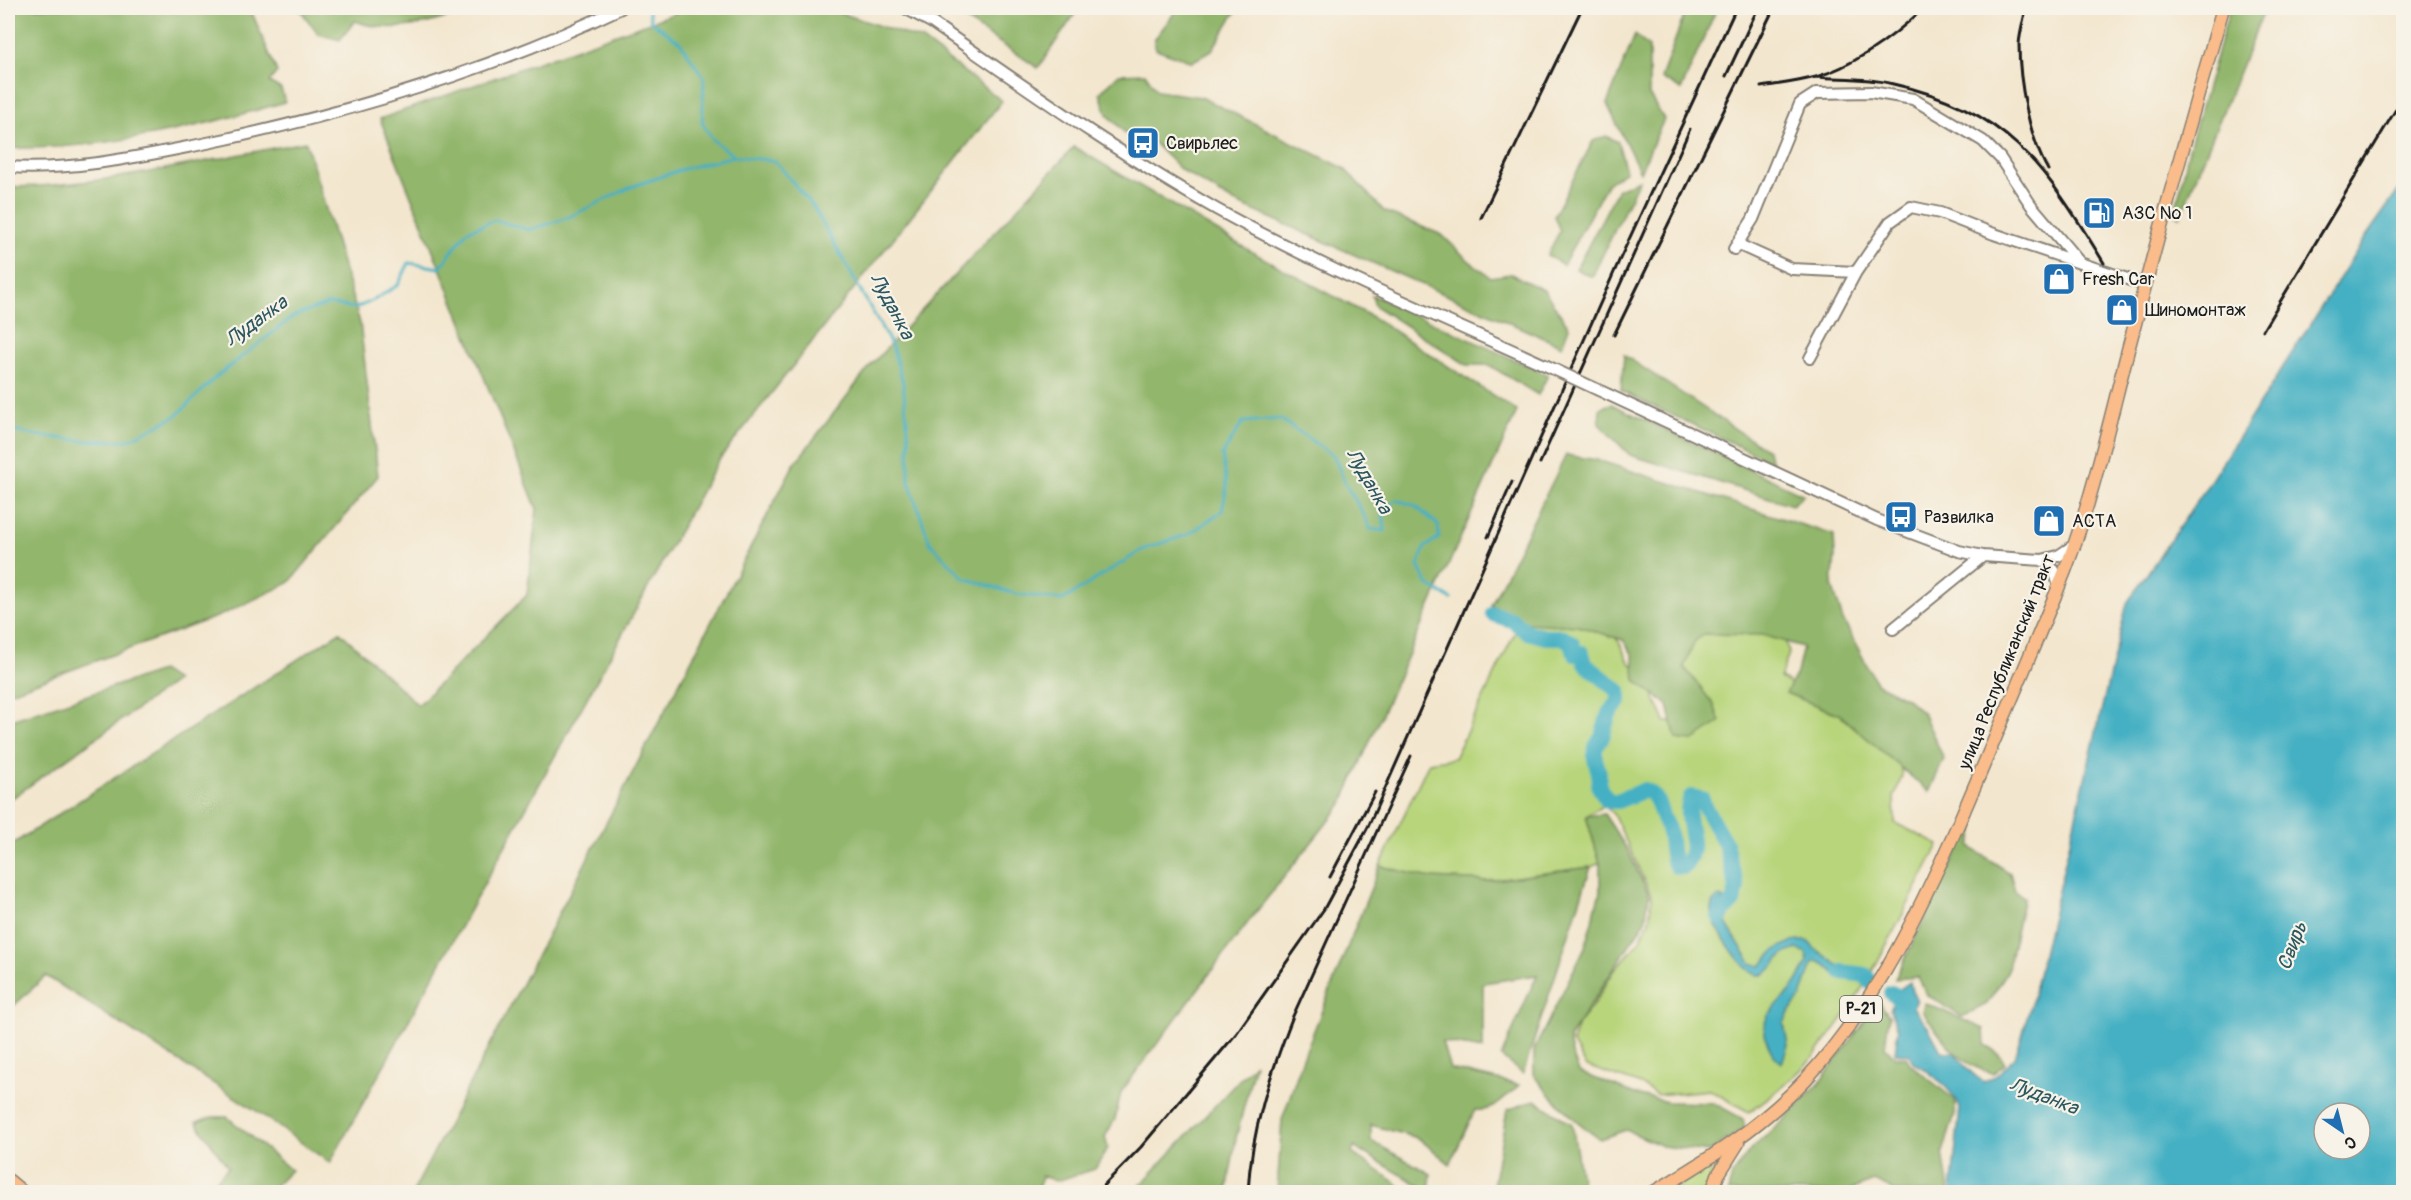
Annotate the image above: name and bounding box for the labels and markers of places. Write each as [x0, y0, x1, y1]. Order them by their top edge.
bus stop icon: Свирьлес [1125, 125, 1161, 161]
place label: Свирьлес [1166, 132, 1238, 155]
fuel station icon: АЗС № 1 [2081, 195, 2117, 231]
place label: АЗС № 1 [2122, 202, 2192, 225]
shop icon: Fresh Car [2041, 261, 2077, 297]
place label: Fresh Car [2082, 268, 2155, 291]
shop icon: Шиномонтаж [2104, 292, 2140, 328]
place label: Шиномонтаж [2145, 299, 2246, 322]
bus stop icon: Развилка [1883, 499, 1919, 535]
shop icon: АСТА [2031, 503, 2067, 539]
place label: Развилка [1924, 506, 1994, 529]
place label: АСТА [2072, 510, 2117, 533]

